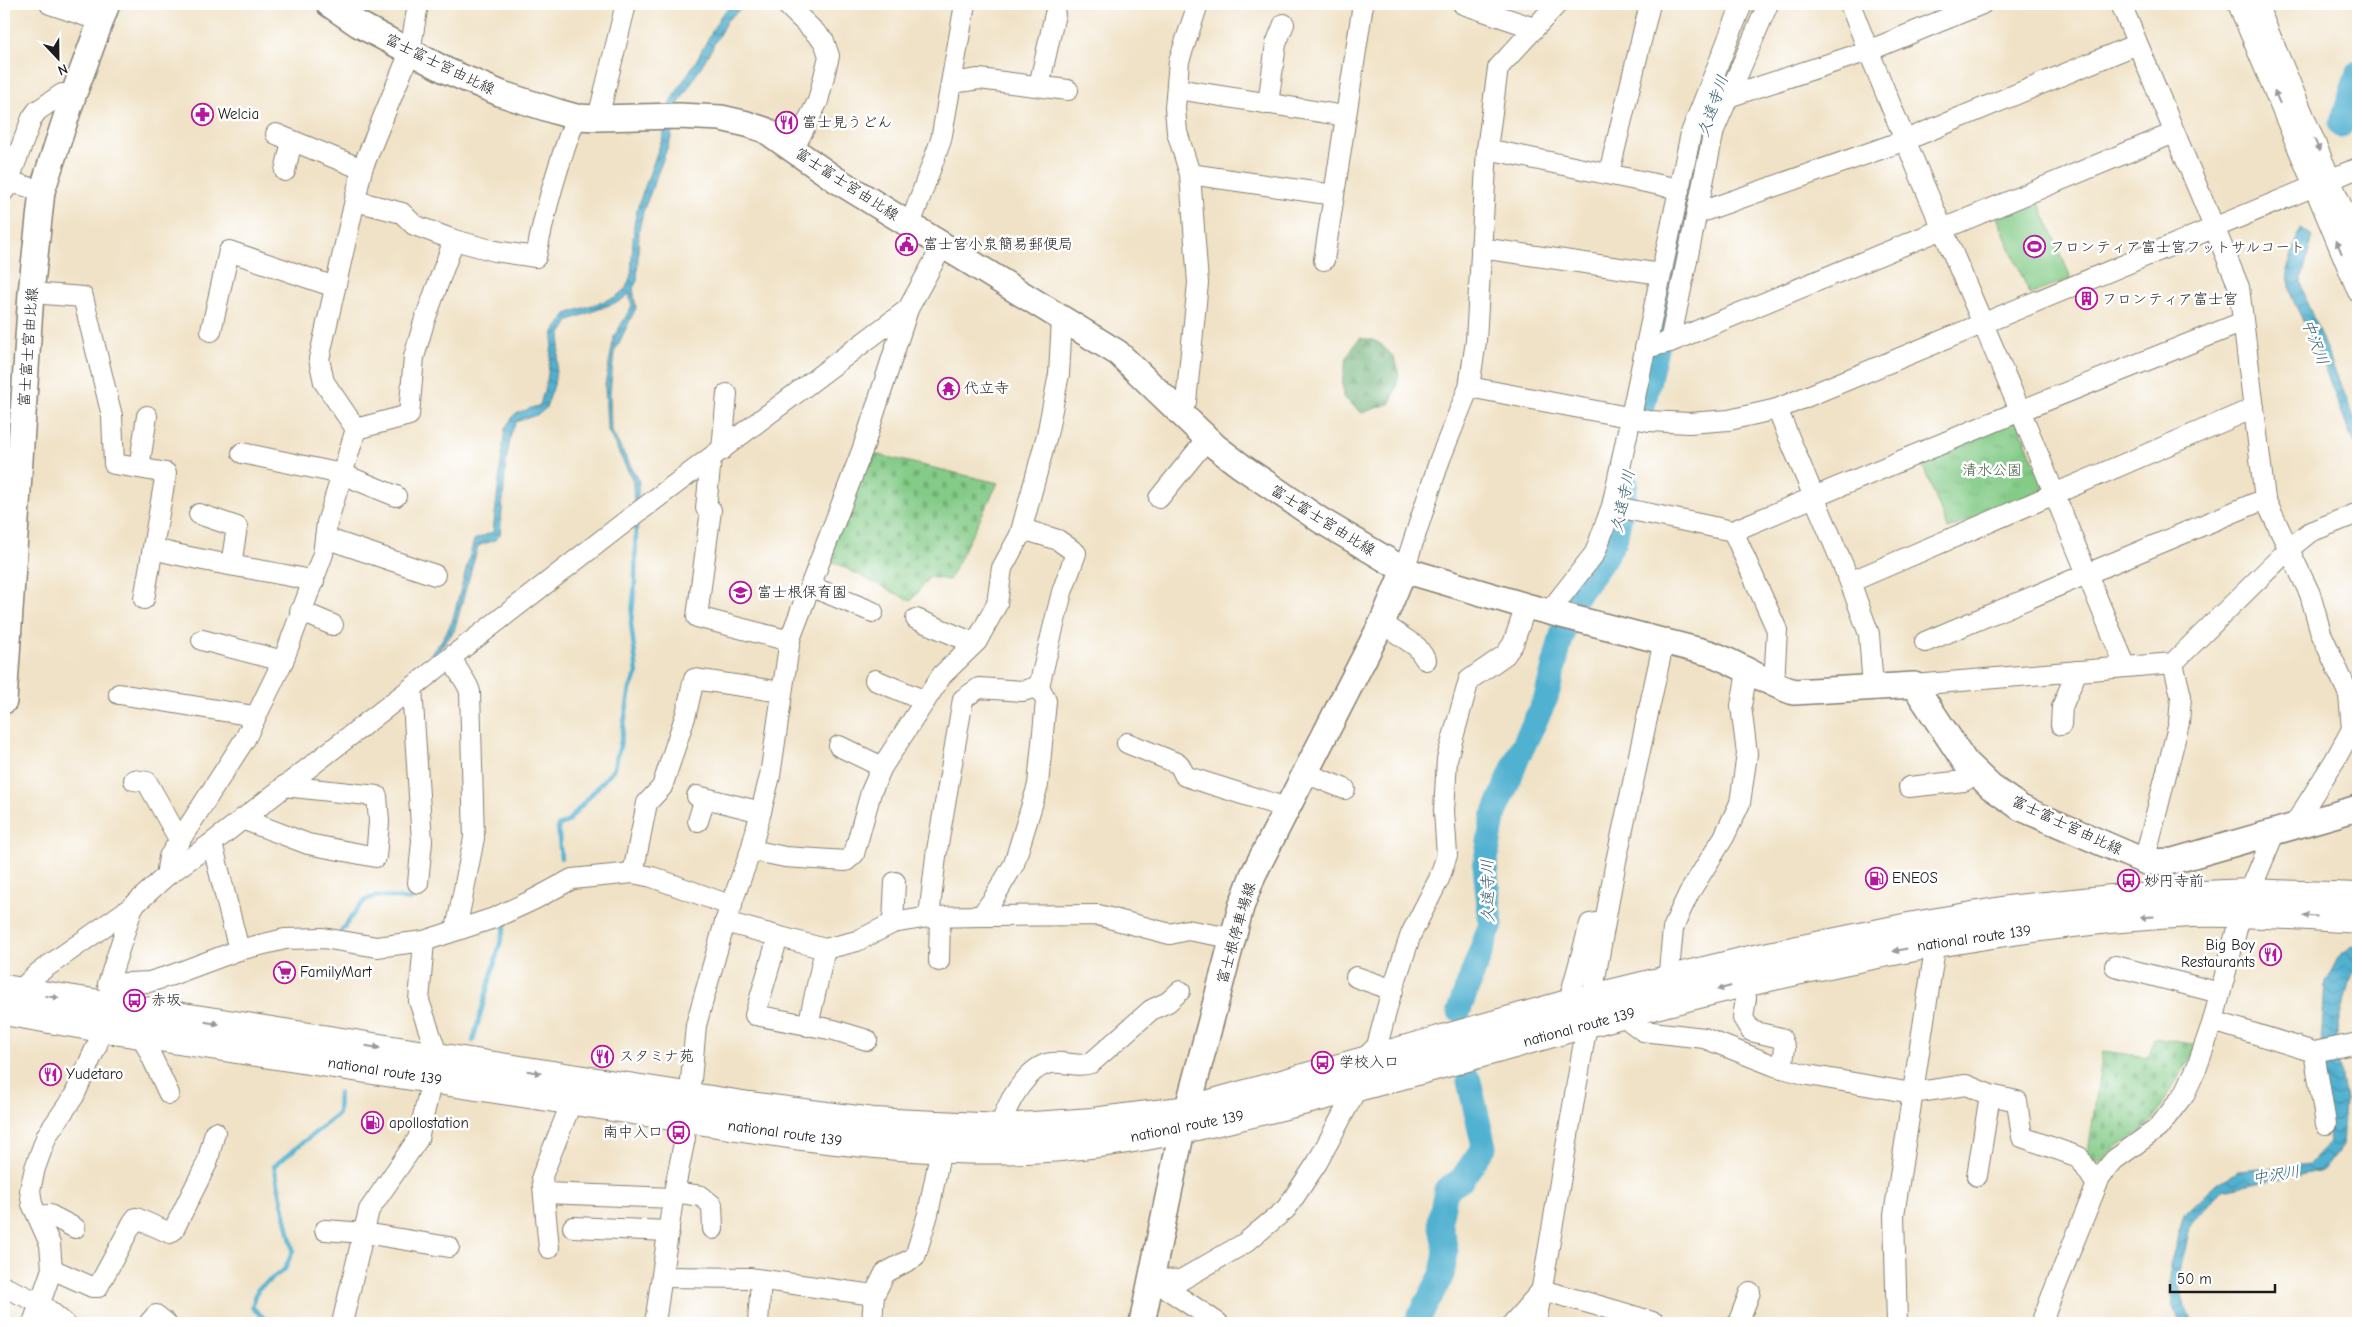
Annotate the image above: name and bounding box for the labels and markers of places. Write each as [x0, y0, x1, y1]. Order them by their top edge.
pharmacy icon: Welcia [190, 102, 214, 126]
place label: Welcia [218, 105, 259, 123]
restaurant icon: 富士見うどん [774, 110, 798, 134]
place label: 富士見うどん [802, 113, 892, 131]
public building icon: 富士宮小泉簡易郵便局 [895, 232, 919, 256]
place label: 富士宮小泉簡易郵便局 [923, 235, 1073, 253]
sports icon: フロンティア富士宮フットサルコート [2022, 235, 2046, 259]
place label: フロンティア富士宮フットサルコート [2050, 238, 2305, 256]
building icon: フロンティア富士宮 [2074, 287, 2098, 311]
place label: フロンティア富士宮 [2102, 290, 2238, 308]
temple icon: 代立寺 [936, 376, 960, 400]
place label: 代立寺 [964, 379, 1009, 397]
school or university icon: 富士根保育園 [729, 580, 753, 604]
place label: 富士根保育園 [757, 583, 847, 601]
fuel station icon: ENEOS [1864, 866, 1888, 890]
place label: ENEOS [1892, 869, 1938, 887]
bus stop icon: 妙円寺前 [2116, 869, 2140, 893]
place label: 妙円寺前 [2144, 872, 2204, 890]
place label: Big Boy Restaurants [2181, 936, 2255, 971]
restaurant icon: Big Boy Restaurants [2259, 942, 2283, 966]
supermarket icon: FamilyMart [272, 960, 296, 984]
place label: FamilyMart [300, 963, 373, 981]
bus stop icon: 赤坂 [123, 988, 147, 1012]
place label: 赤坂 [151, 991, 181, 1009]
restaurant icon: スタミナ苑 [591, 1044, 615, 1068]
place label: スタミナ苑 [619, 1047, 694, 1065]
bus stop icon: 学校入口 [1311, 1050, 1335, 1074]
place label: 学校入口 [1339, 1053, 1399, 1071]
restaurant icon: Yudetaro [38, 1062, 62, 1086]
place label: Yudetaro [66, 1065, 123, 1083]
fuel station icon: apollostation [361, 1111, 385, 1135]
place label: apollostation [389, 1114, 469, 1132]
bus stop icon: 南中入口 [667, 1120, 691, 1144]
place label: 南中入口 [603, 1123, 663, 1141]

